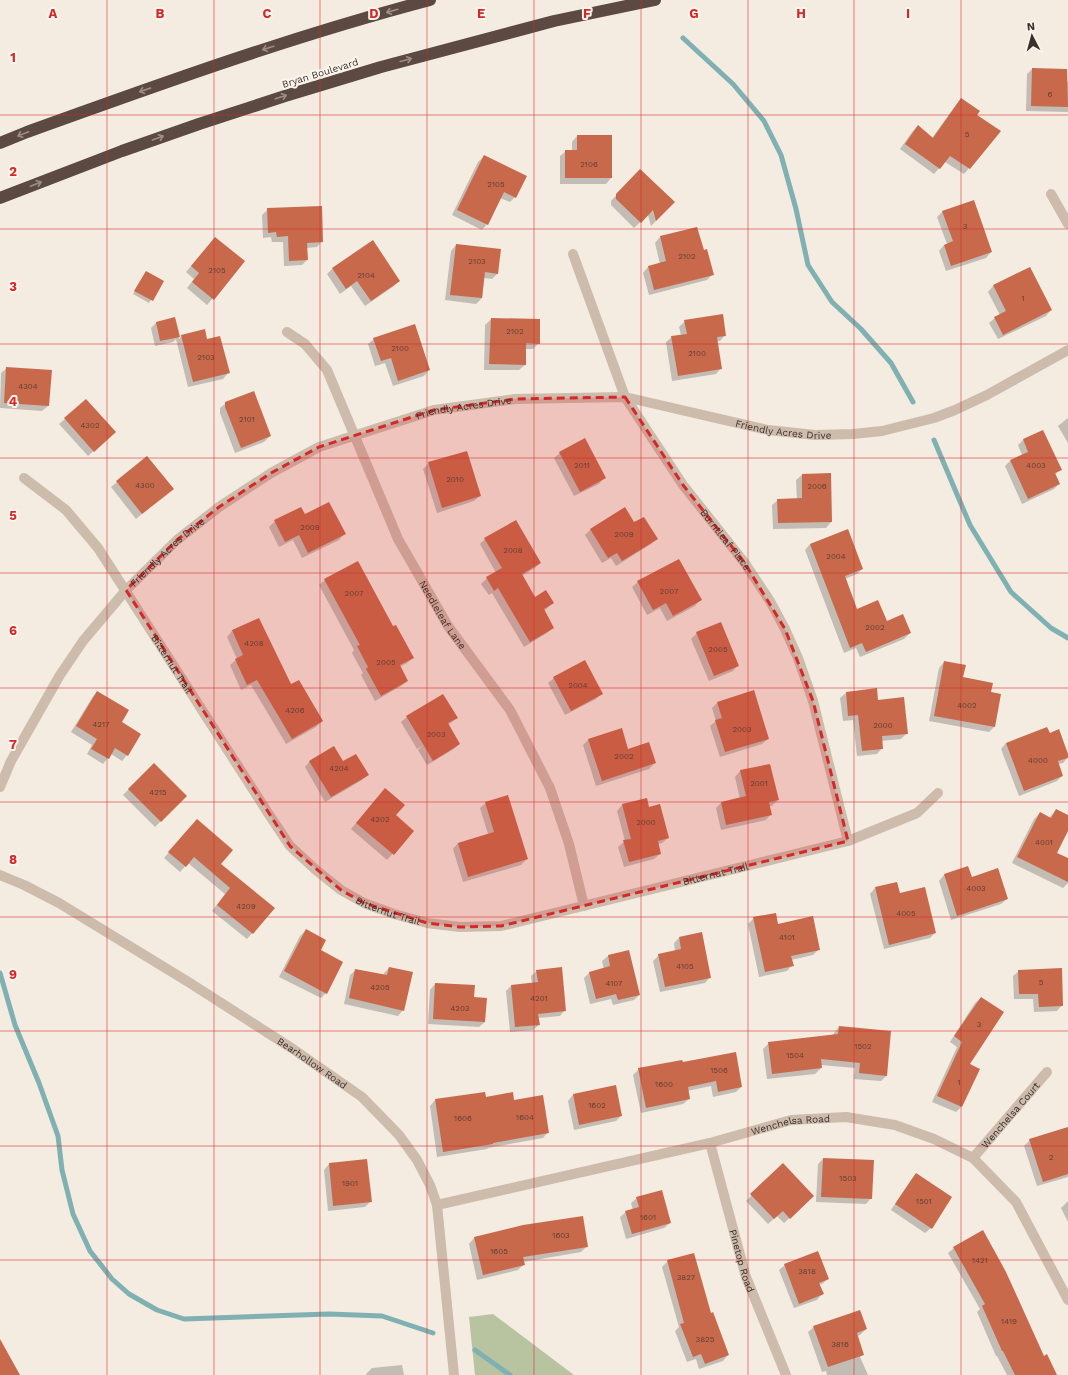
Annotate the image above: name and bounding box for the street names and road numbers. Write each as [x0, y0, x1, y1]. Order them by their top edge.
street label: Bryan Boulevard [281, 56, 359, 90]
street label: Friendly Acres Drive [414, 394, 512, 421]
street label: Friendly Acres Drive [734, 417, 832, 441]
street label: Burntleaf Place [699, 507, 753, 572]
street label: Friendly Acres Drive [128, 515, 207, 589]
street label: Needleleaf Lane [417, 578, 469, 651]
street label: Bitternut Trail [149, 632, 195, 695]
street label: Bitternut Trail [681, 860, 749, 887]
street label: Bitternut Trail [354, 894, 421, 926]
street label: Bearhollow Road [275, 1035, 349, 1091]
street label: Wenchelsa Court [979, 1079, 1042, 1150]
street label: Wenchelsa Road [750, 1112, 830, 1137]
street label: Pinetop Road [728, 1228, 757, 1294]

